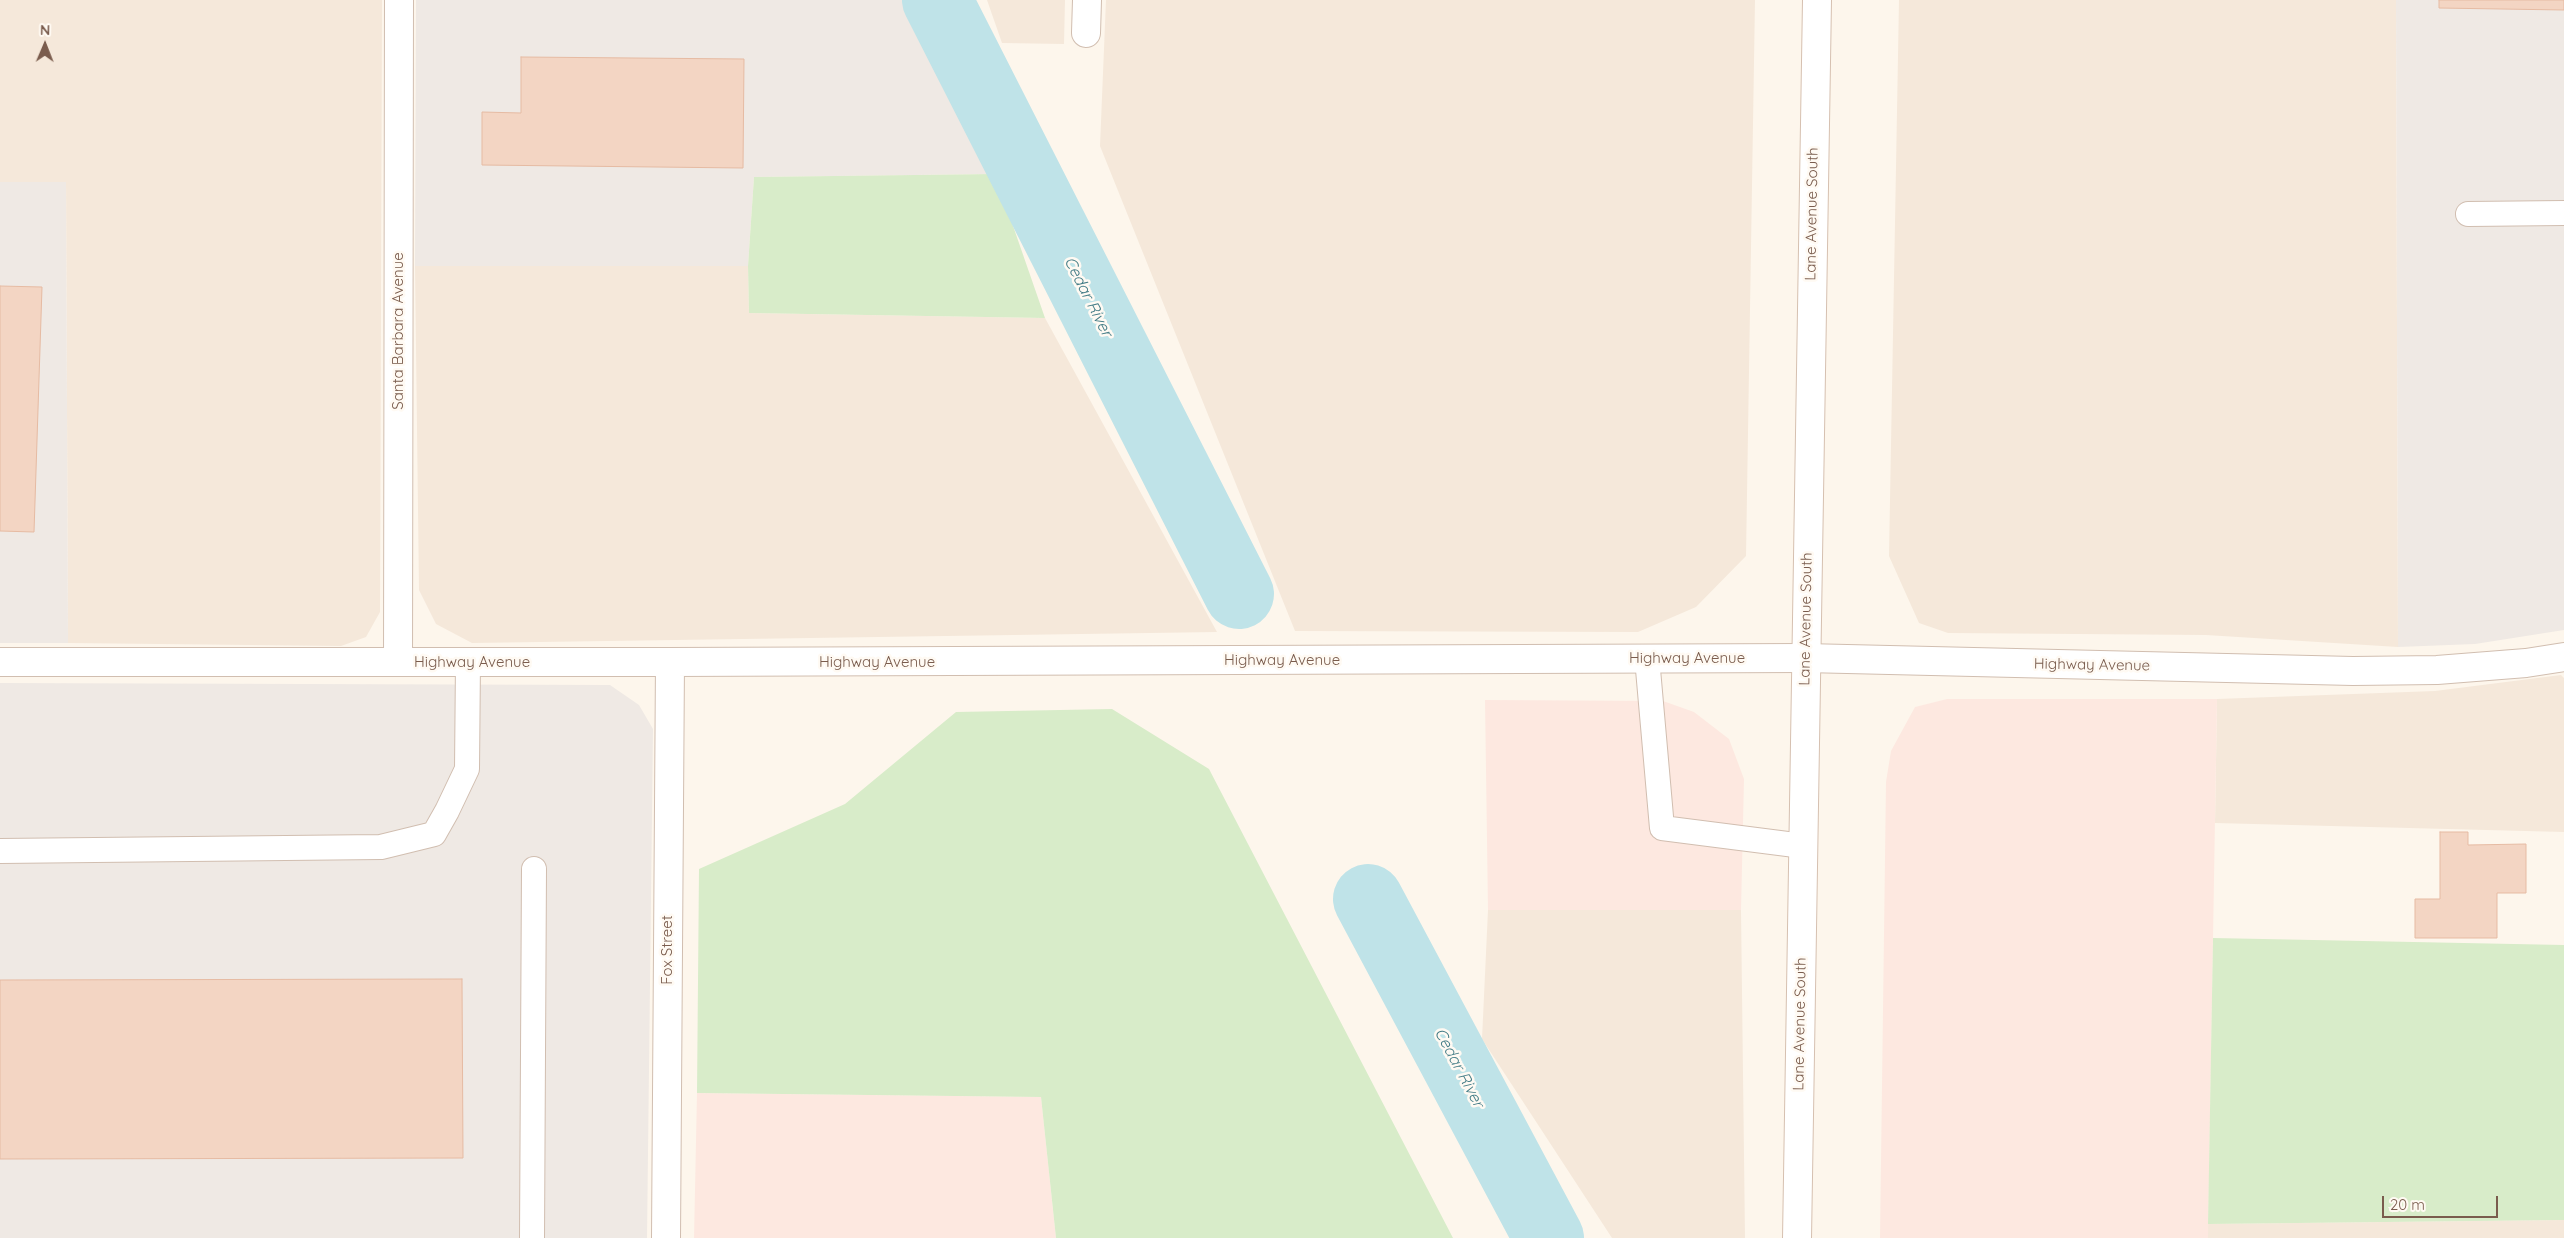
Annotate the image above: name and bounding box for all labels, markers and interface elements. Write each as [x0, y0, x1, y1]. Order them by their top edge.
north arrow [20, 20, 70, 70]
text: N [40, 21, 51, 39]
street label: Lane Avenue South [1802, 147, 1822, 281]
street label: Santa Barbara Avenue [389, 252, 407, 410]
water label: Cedar River [1060, 254, 1116, 340]
street label: Lane Avenue South [1796, 552, 1816, 686]
street label: Highway Avenue [1629, 649, 1745, 667]
street label: Highway Avenue [1224, 651, 1340, 669]
street label: Highway Avenue [414, 653, 530, 671]
street label: Highway Avenue [819, 653, 935, 671]
street label: Highway Avenue [2034, 655, 2150, 675]
street label: Fox Street [658, 915, 676, 985]
street label: Lane Avenue South [1790, 957, 1810, 1091]
water label: Cedar River [1430, 1025, 1488, 1111]
scale bar [2384, 1186, 2500, 1218]
text: 20 m [2390, 1195, 2425, 1214]

